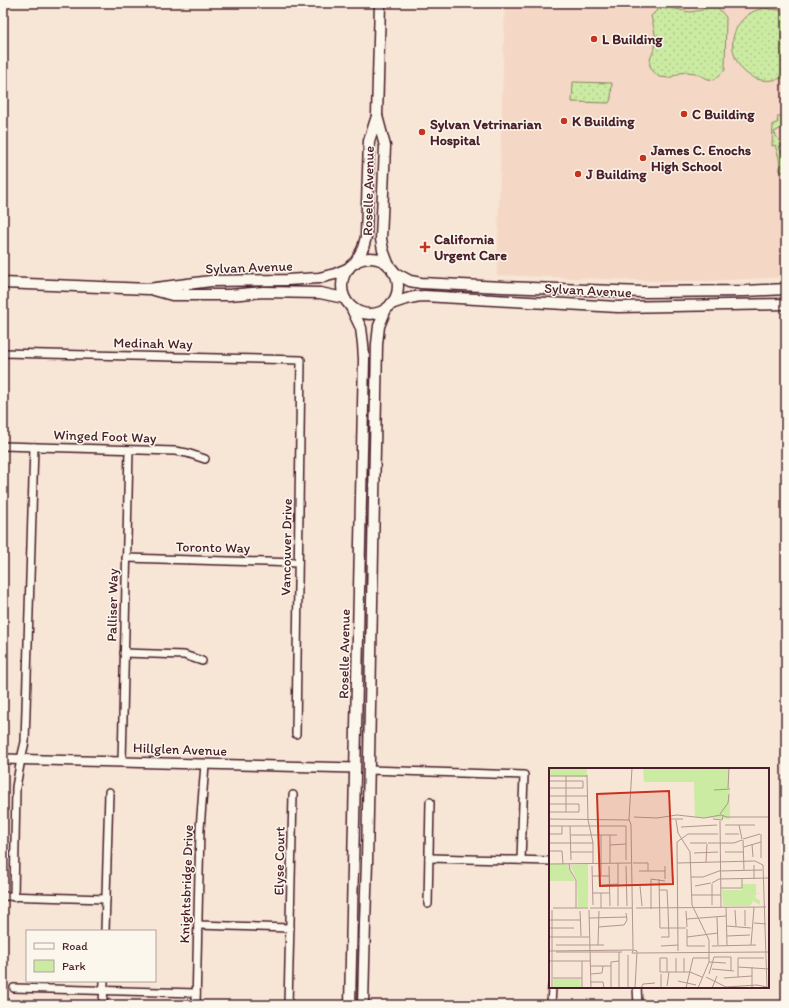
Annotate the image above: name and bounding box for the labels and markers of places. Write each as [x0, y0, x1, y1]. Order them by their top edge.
place label: L Building [602, 31, 663, 48]
marker: L Building [589, 34, 599, 44]
place label: C Building [692, 106, 755, 123]
marker: C Building [679, 109, 689, 119]
place label: K Building [572, 113, 635, 130]
place label: Sylvan Vetrinarian Hospital [430, 116, 542, 149]
marker: K Building [559, 116, 569, 126]
marker: Sylvan Vetrinarian Hospital [417, 127, 427, 137]
place label: James C. Enochs High School [650, 142, 751, 175]
marker: James C. Enochs High School [638, 153, 648, 163]
place label: J Building [585, 166, 647, 183]
marker: J Building [573, 169, 583, 179]
place label: California Urgent Care [434, 231, 507, 264]
marker: California Urgent Care [419, 241, 431, 253]

